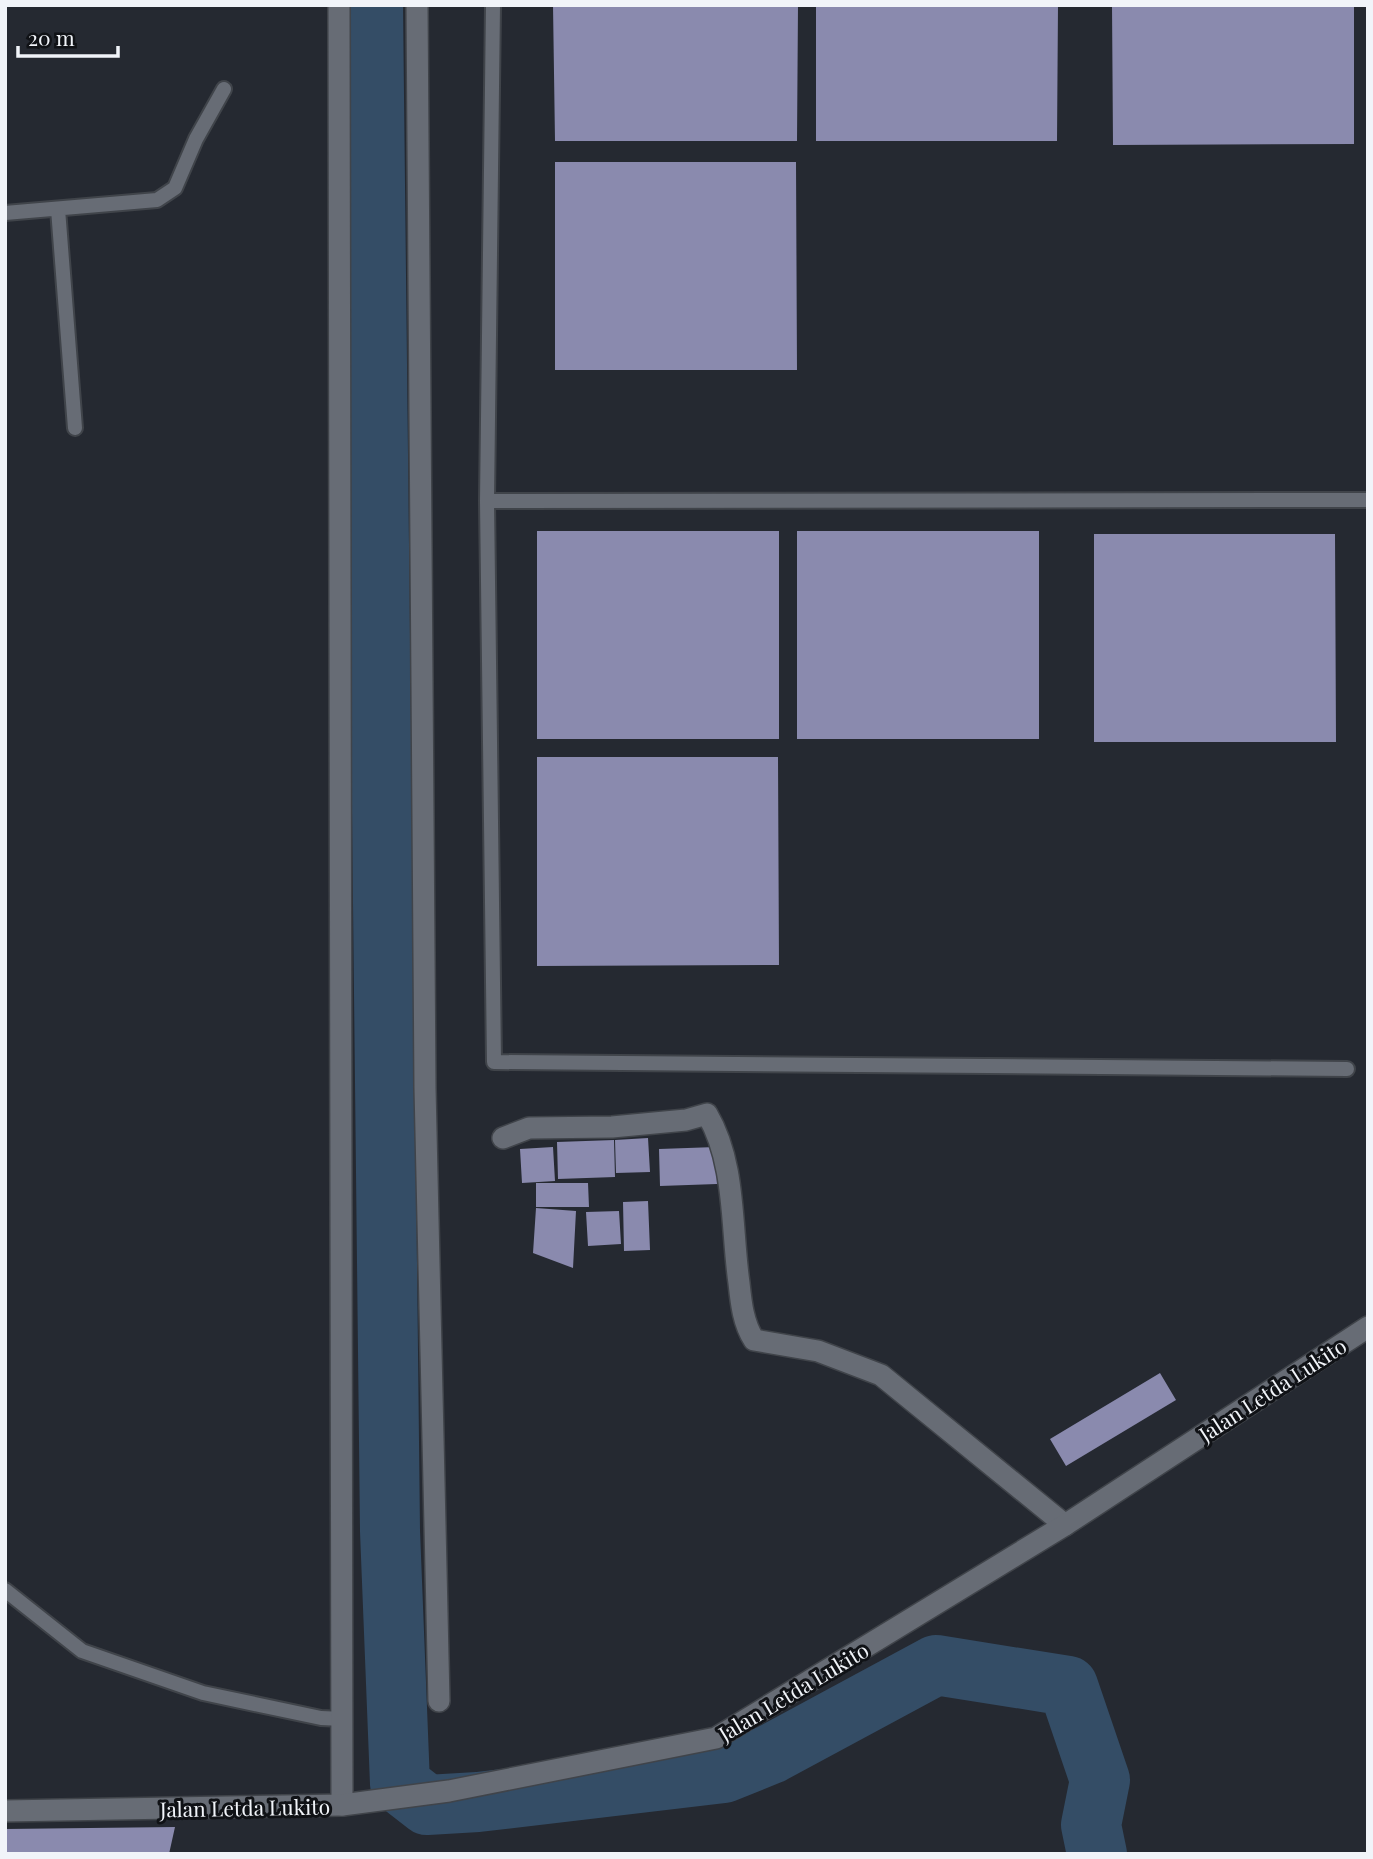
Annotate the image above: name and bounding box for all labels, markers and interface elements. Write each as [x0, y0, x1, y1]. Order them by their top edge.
scale bar [18, 14, 117, 58]
text: 20 m [28, 23, 75, 51]
street label: Jalan Letda Lukito [1192, 1331, 1351, 1448]
street label: Jalan Letda Lukito [712, 1635, 873, 1747]
street label: Jalan Letda Lukito [159, 1792, 330, 1823]

